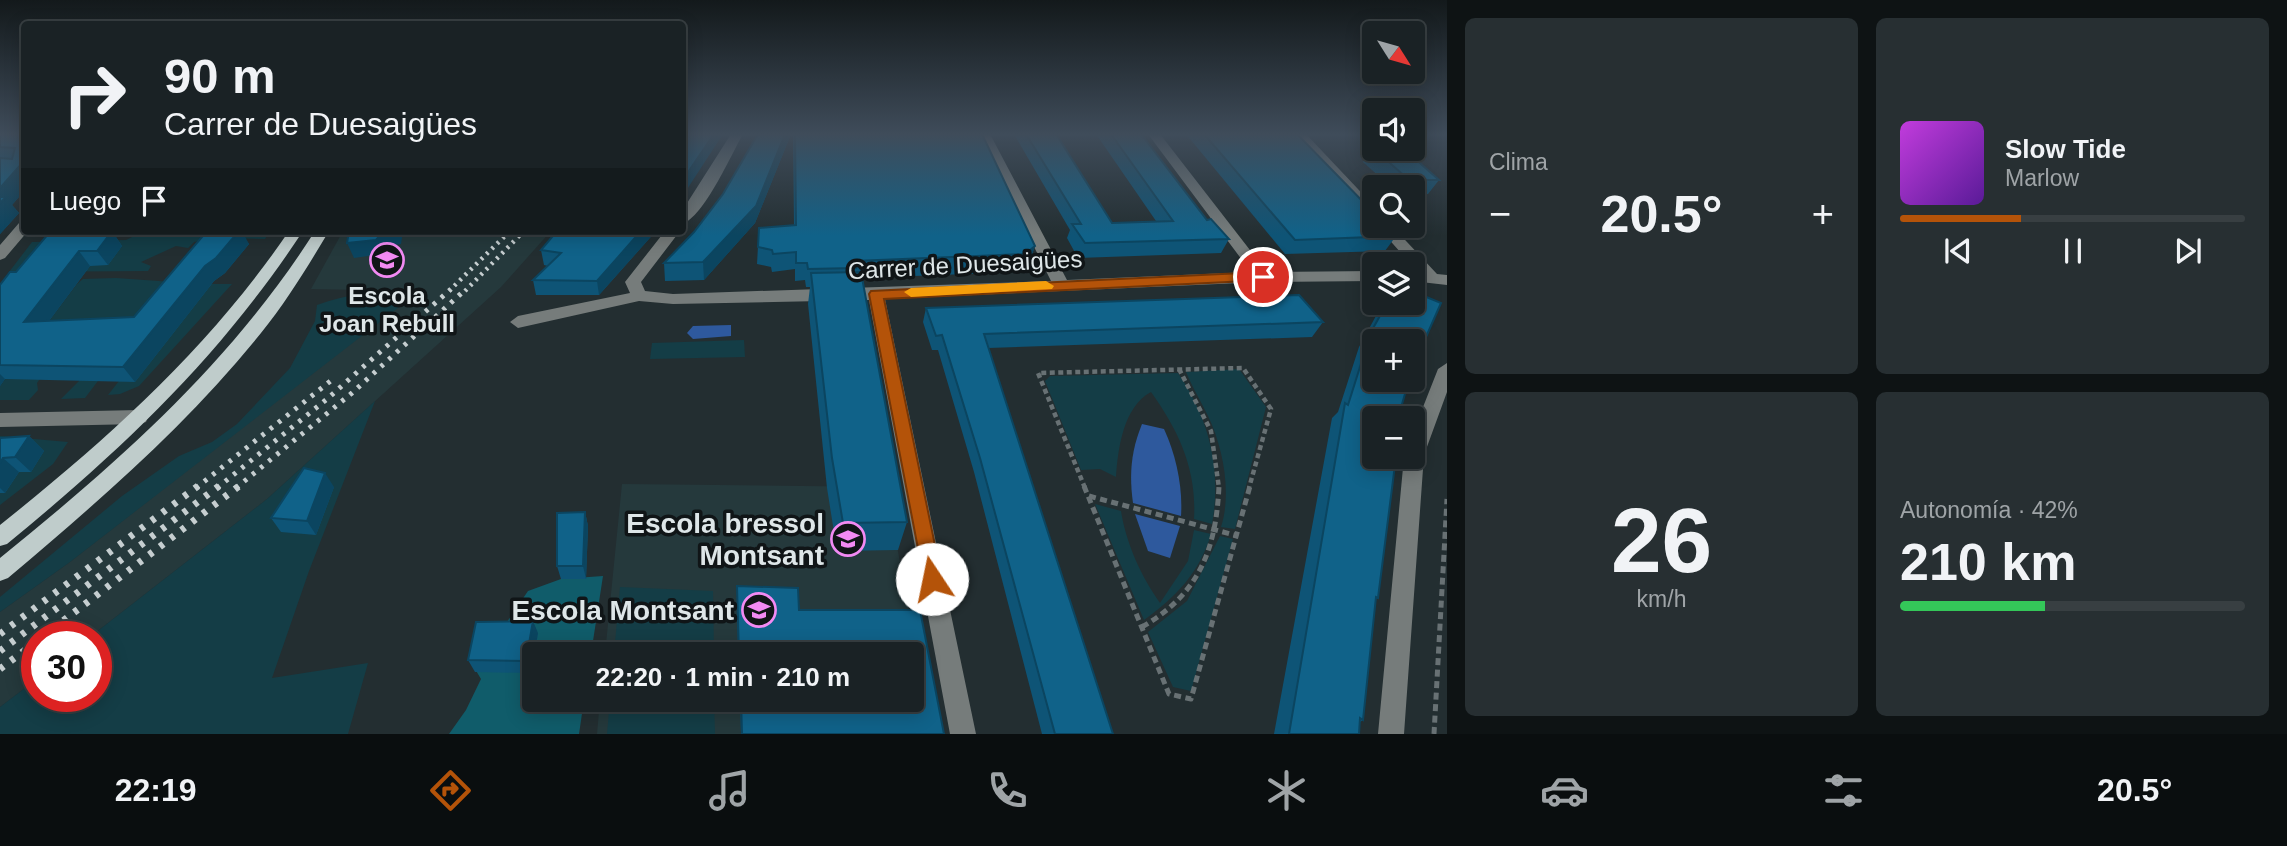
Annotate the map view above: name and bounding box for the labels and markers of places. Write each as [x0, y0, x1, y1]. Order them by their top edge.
school or university icon: Escola Joan Rebull [368, 241, 406, 279]
pin [1233, 247, 1293, 307]
place label: Escola Joan Rebull [319, 282, 455, 337]
place label: Escola bressol Montsant [626, 508, 824, 571]
school or university icon: Escola bressol Montsant [829, 520, 867, 558]
school or university icon: Escola Montsant [740, 591, 778, 629]
place label: Escola Montsant [512, 595, 734, 626]

